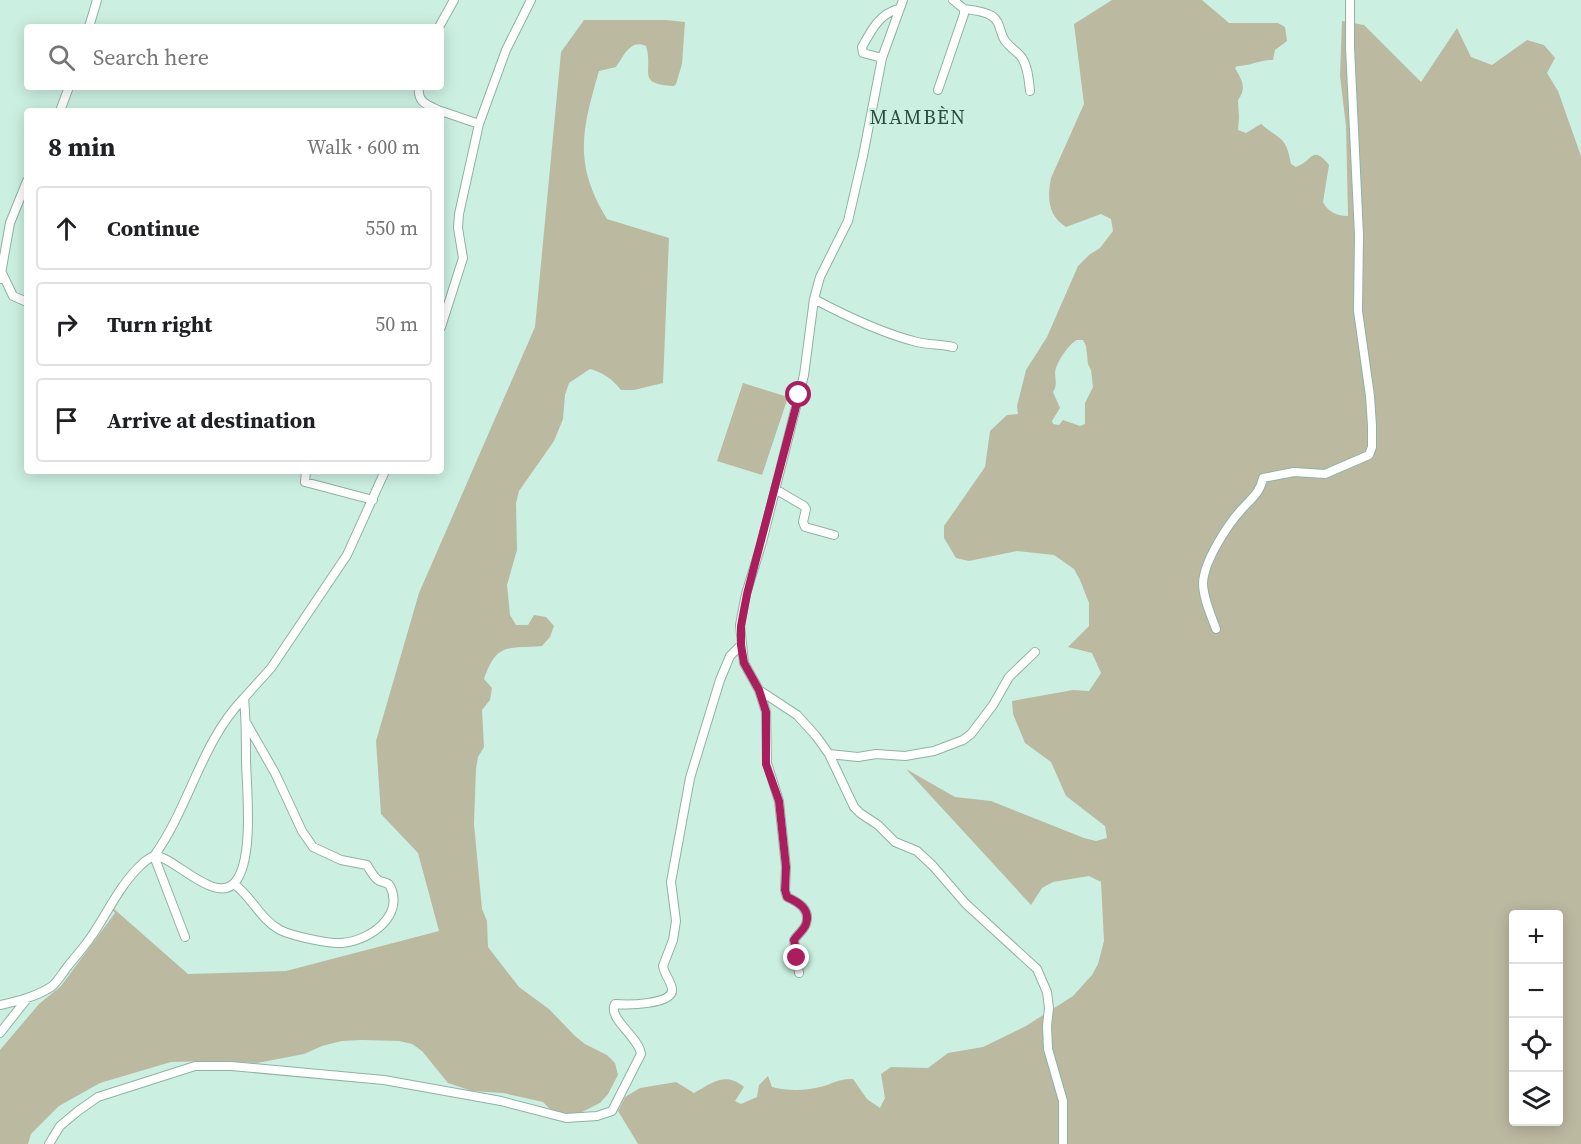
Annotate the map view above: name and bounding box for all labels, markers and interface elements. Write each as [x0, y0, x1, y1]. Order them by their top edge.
search box [24, 24, 444, 90]
icon: search [45, 41, 78, 74]
text: Search here [93, 42, 209, 72]
district label: MAMBÈN [869, 103, 967, 131]
text: 8 min [48, 129, 115, 165]
text: Walk · 600 m [307, 133, 420, 161]
icon: ahead [50, 212, 83, 245]
text: Continue [107, 213, 200, 243]
text: 550 m [365, 214, 418, 242]
icon: right [50, 308, 83, 341]
text: Turn right [107, 309, 212, 339]
text: 50 m [375, 310, 418, 338]
route start [785, 381, 811, 407]
icon: arrive [50, 404, 83, 437]
text: Arrive at destination [107, 405, 316, 435]
map controls [1509, 910, 1563, 1126]
button: + [1509, 910, 1563, 964]
route end [783, 944, 809, 970]
button: − [1509, 964, 1563, 1018]
button: locate [1509, 1018, 1563, 1072]
button: layers [1509, 1072, 1563, 1126]

